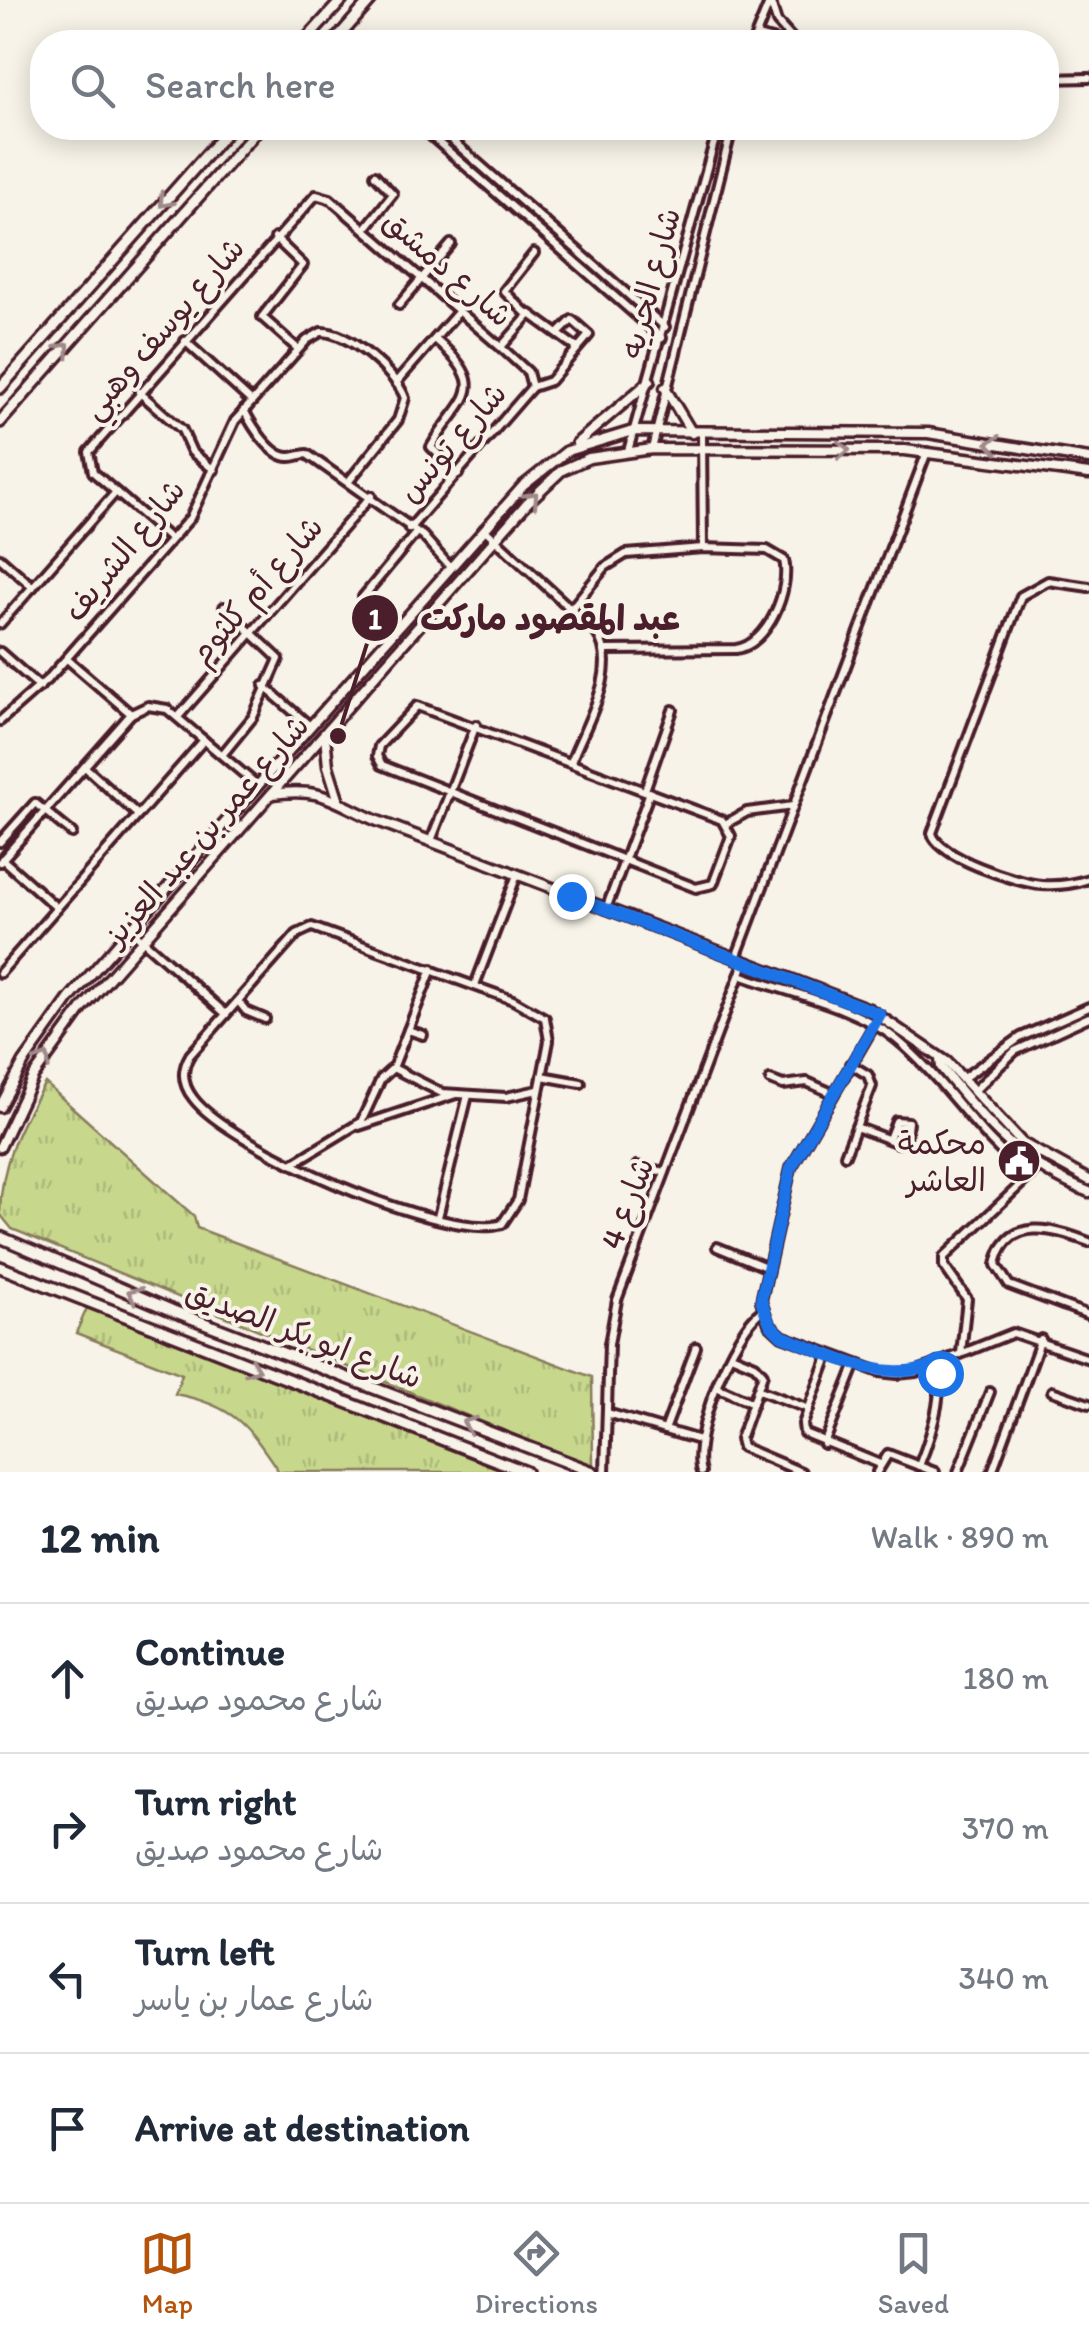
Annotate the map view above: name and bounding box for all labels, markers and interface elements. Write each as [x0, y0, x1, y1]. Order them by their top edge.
search box [30, 30, 1059, 140]
icon: search [65, 58, 120, 113]
text: Search here [145, 62, 336, 108]
one-way arrow [159, 189, 177, 208]
street label: شارع دمشق [373, 201, 520, 338]
street label: شارع الحريه [612, 203, 692, 364]
street label: شارع يوسف وهبي [74, 229, 259, 433]
one-way arrow [53, 342, 71, 360]
street label: شارع تونس [390, 374, 517, 512]
one-way arrow [984, 434, 1001, 455]
one-way arrow [836, 439, 851, 461]
street label: شارع الشريف [55, 471, 196, 631]
one-way arrow [520, 491, 538, 509]
street label: شارع أم كلثوم [181, 508, 335, 676]
callout: عبد المقصود ماركت [350, 586, 700, 651]
text: عبد المقصود ماركت [420, 597, 680, 640]
text: 1 [368, 600, 382, 637]
street label: شارع عمر بن عبد العزيز [93, 707, 320, 958]
route end [549, 874, 595, 920]
one-way arrow [32, 1053, 51, 1071]
place label: محكمة العاشر [898, 1124, 986, 1199]
public building icon: محكمة العاشر [996, 1138, 1042, 1184]
street label: شارع 4 [592, 1152, 666, 1256]
street label: شارع ابو بكر الصديق [179, 1272, 427, 1400]
one-way arrow [126, 1286, 144, 1306]
route start [918, 1351, 964, 1397]
one-way arrow [244, 1356, 261, 1376]
one-way arrow [462, 1416, 479, 1436]
text: 12 min [40, 1512, 160, 1563]
text: Walk · 890 m [871, 1518, 1049, 1556]
text: Continue [135, 1629, 285, 1675]
icon: ahead [40, 1651, 95, 1706]
text: 180 m [963, 1659, 1049, 1697]
text: شارع محمود صديق [135, 1680, 383, 1718]
text: Turn right [135, 1779, 297, 1825]
icon: right [40, 1801, 95, 1856]
text: 370 m [962, 1809, 1049, 1847]
text: شارع محمود صديق [135, 1830, 383, 1868]
text: Turn left [135, 1929, 275, 1975]
icon: left [40, 1951, 95, 2006]
text: 340 m [959, 1959, 1049, 1997]
text: شارع عمار بن ياسر [135, 1980, 374, 2018]
icon: arrive [40, 2101, 95, 2156]
text: Arrive at destination [135, 2105, 470, 2151]
tab: Map [140, 2226, 195, 2320]
tab: Directions [475, 2226, 598, 2320]
tab: Saved [878, 2226, 949, 2320]

